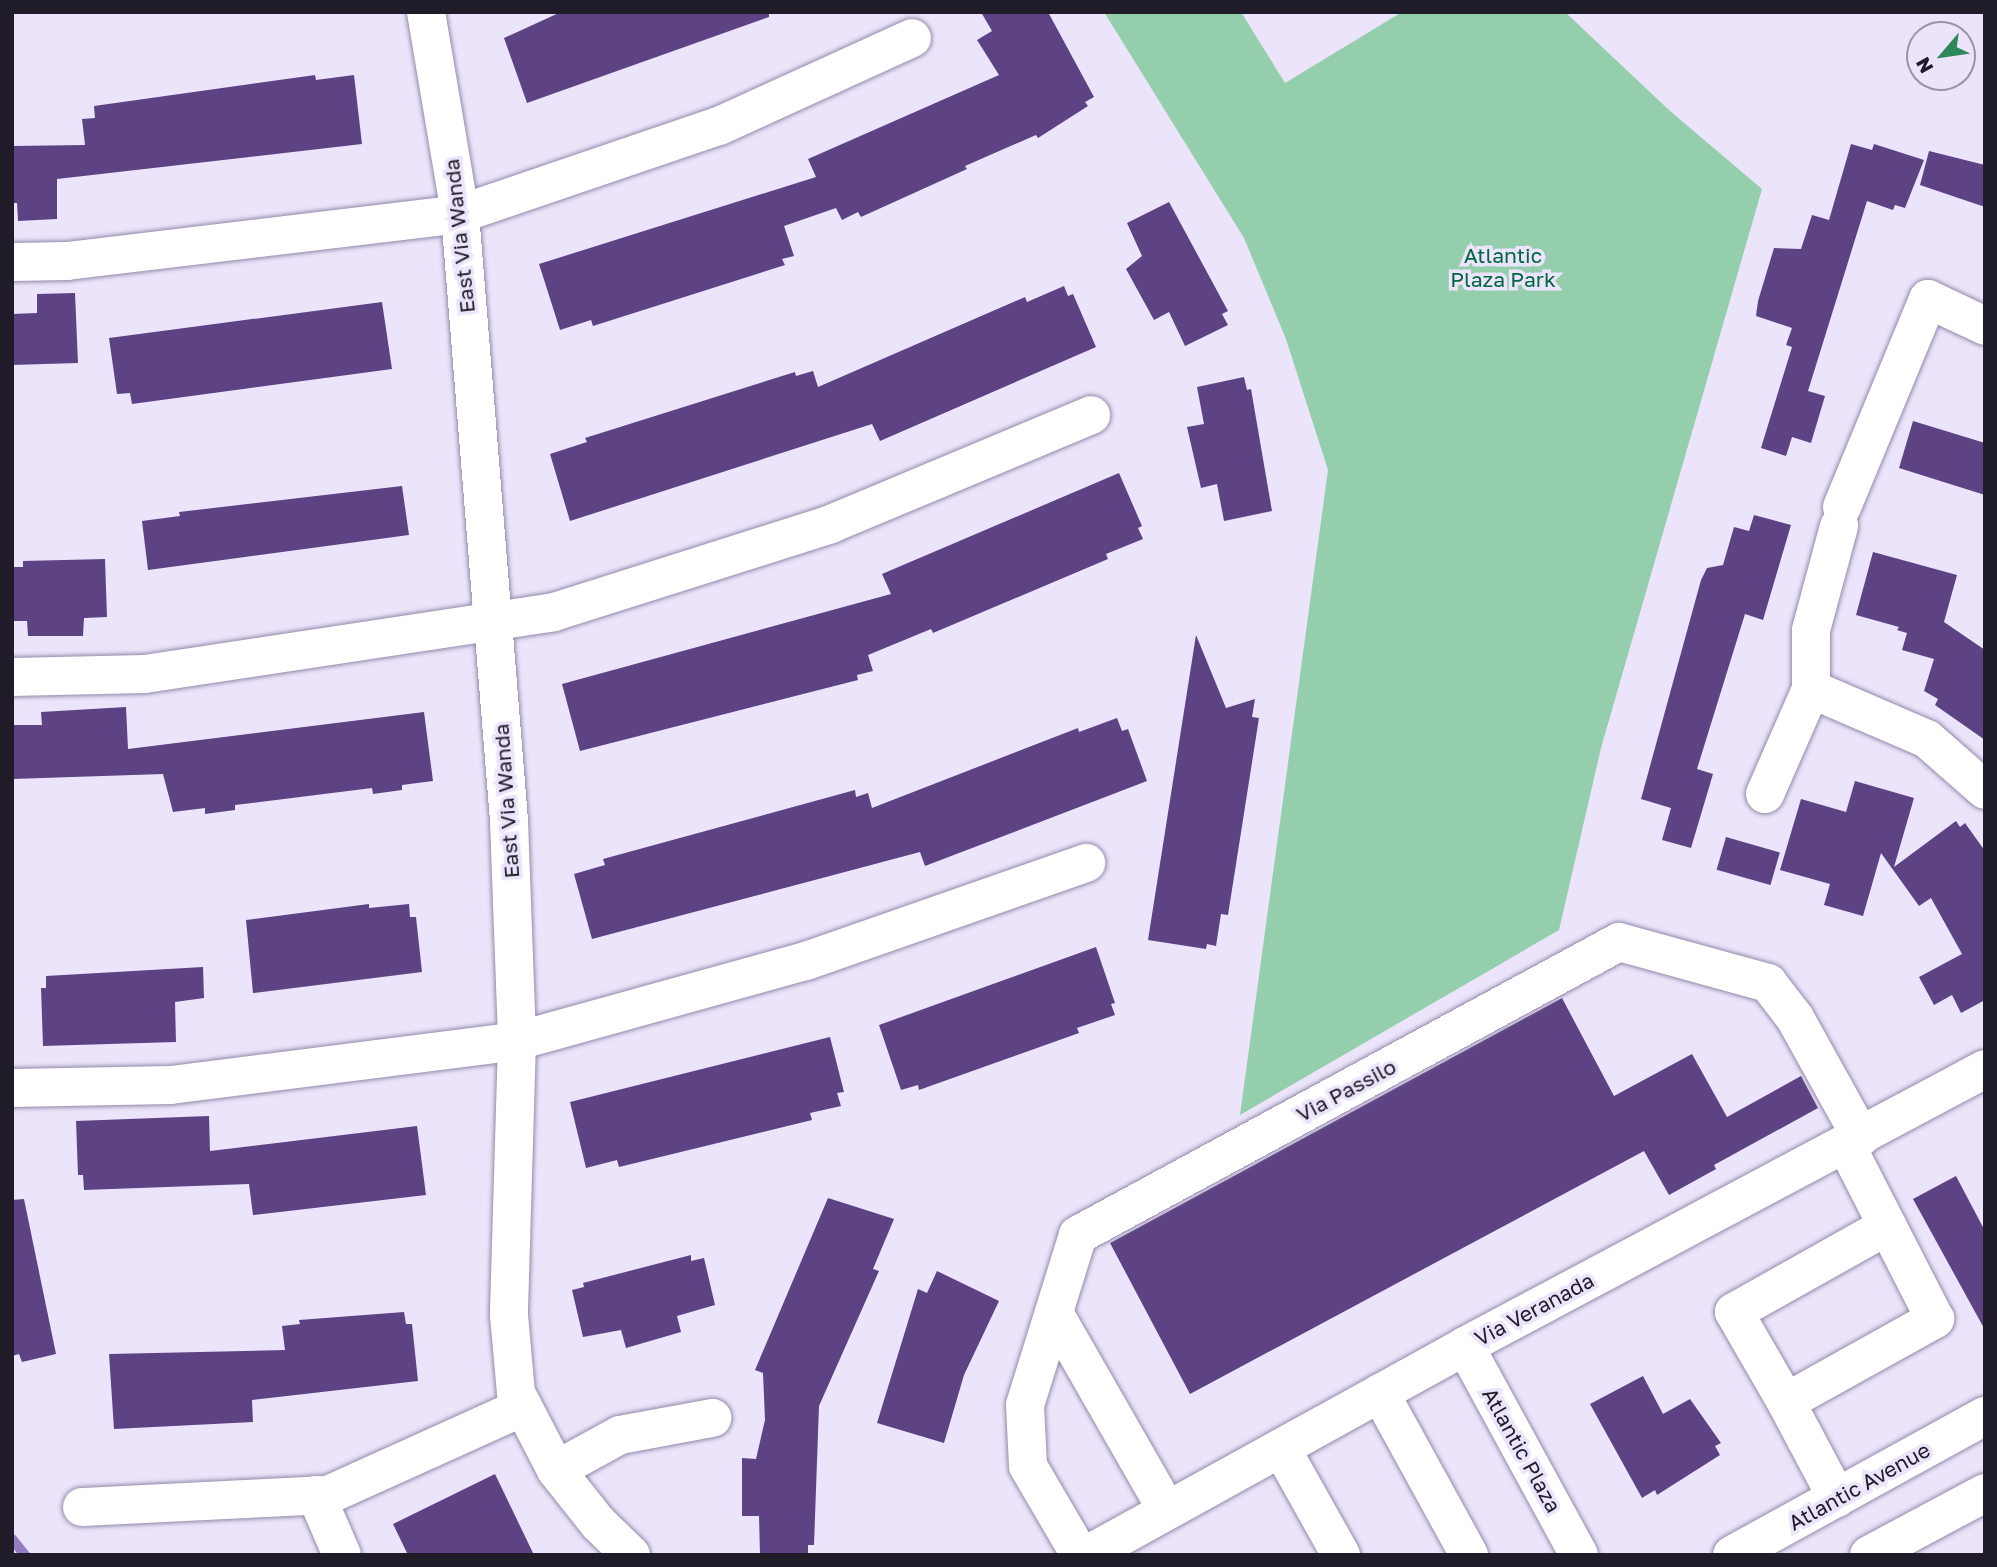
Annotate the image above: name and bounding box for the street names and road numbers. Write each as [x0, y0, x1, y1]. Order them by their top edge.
street label: East Via Wanda [438, 158, 480, 314]
street label: East Via Wanda [488, 723, 524, 879]
street label: Via Passilo [1292, 1053, 1400, 1127]
street label: Via Veranada [1470, 1267, 1598, 1351]
street label: Atlantic Plaza [1477, 1383, 1567, 1517]
street label: Atlantic Avenue [1784, 1437, 1934, 1535]

